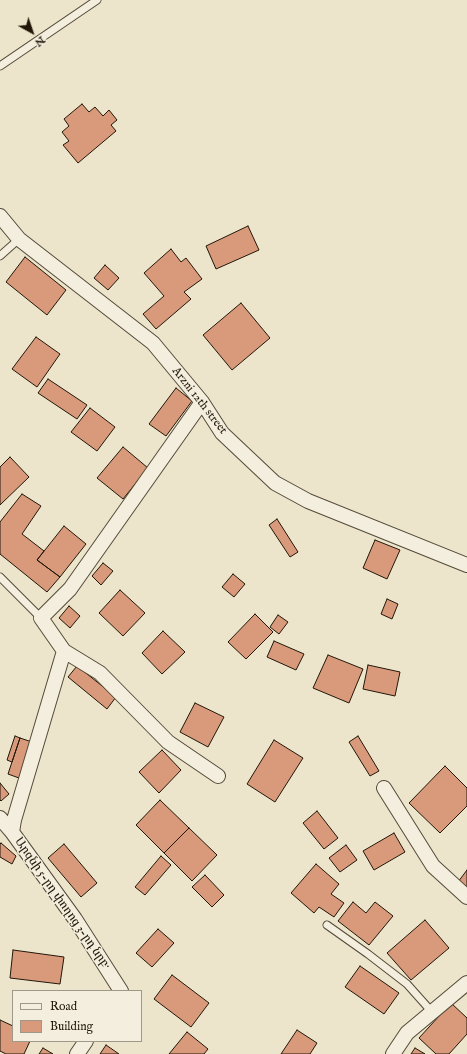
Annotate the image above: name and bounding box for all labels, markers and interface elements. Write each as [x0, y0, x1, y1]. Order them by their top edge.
north arrow [12, 12, 52, 52]
text: N [32, 33, 48, 50]
street label: Arzni 12th street [168, 364, 230, 438]
street label: Արզնի 5-րդ փողոց 3-րդ նրբ․ [11, 835, 113, 973]
legend [12, 990, 142, 1042]
text: Road [50, 999, 77, 1014]
text: Building [50, 1019, 93, 1034]

